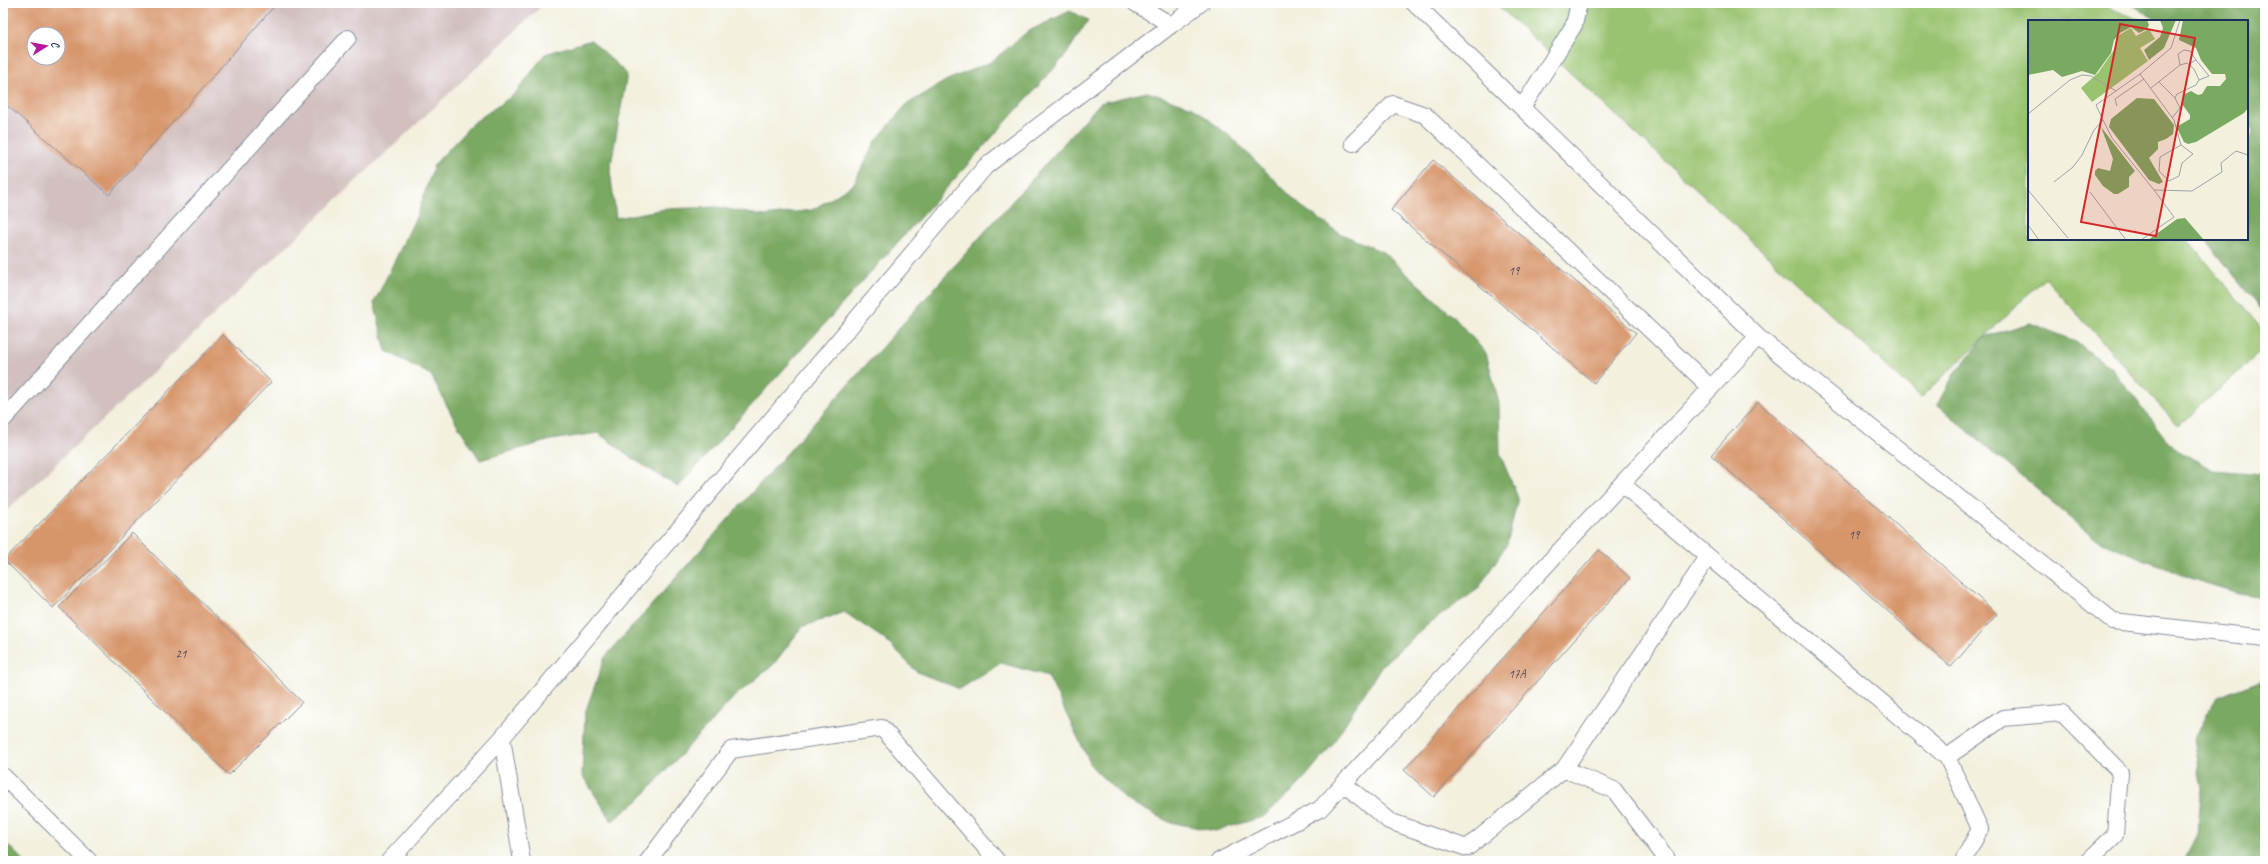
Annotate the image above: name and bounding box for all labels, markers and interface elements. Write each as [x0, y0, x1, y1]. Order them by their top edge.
inset map [2028, 20, 2248, 240]
north arrow [26, 26, 66, 66]
text: С [48, 40, 64, 50]
house number: 19 [1509, 263, 1521, 279]
house number: 19 [1849, 527, 1861, 543]
house number: 21 [176, 646, 187, 662]
house number: 17А [1509, 666, 1526, 682]

